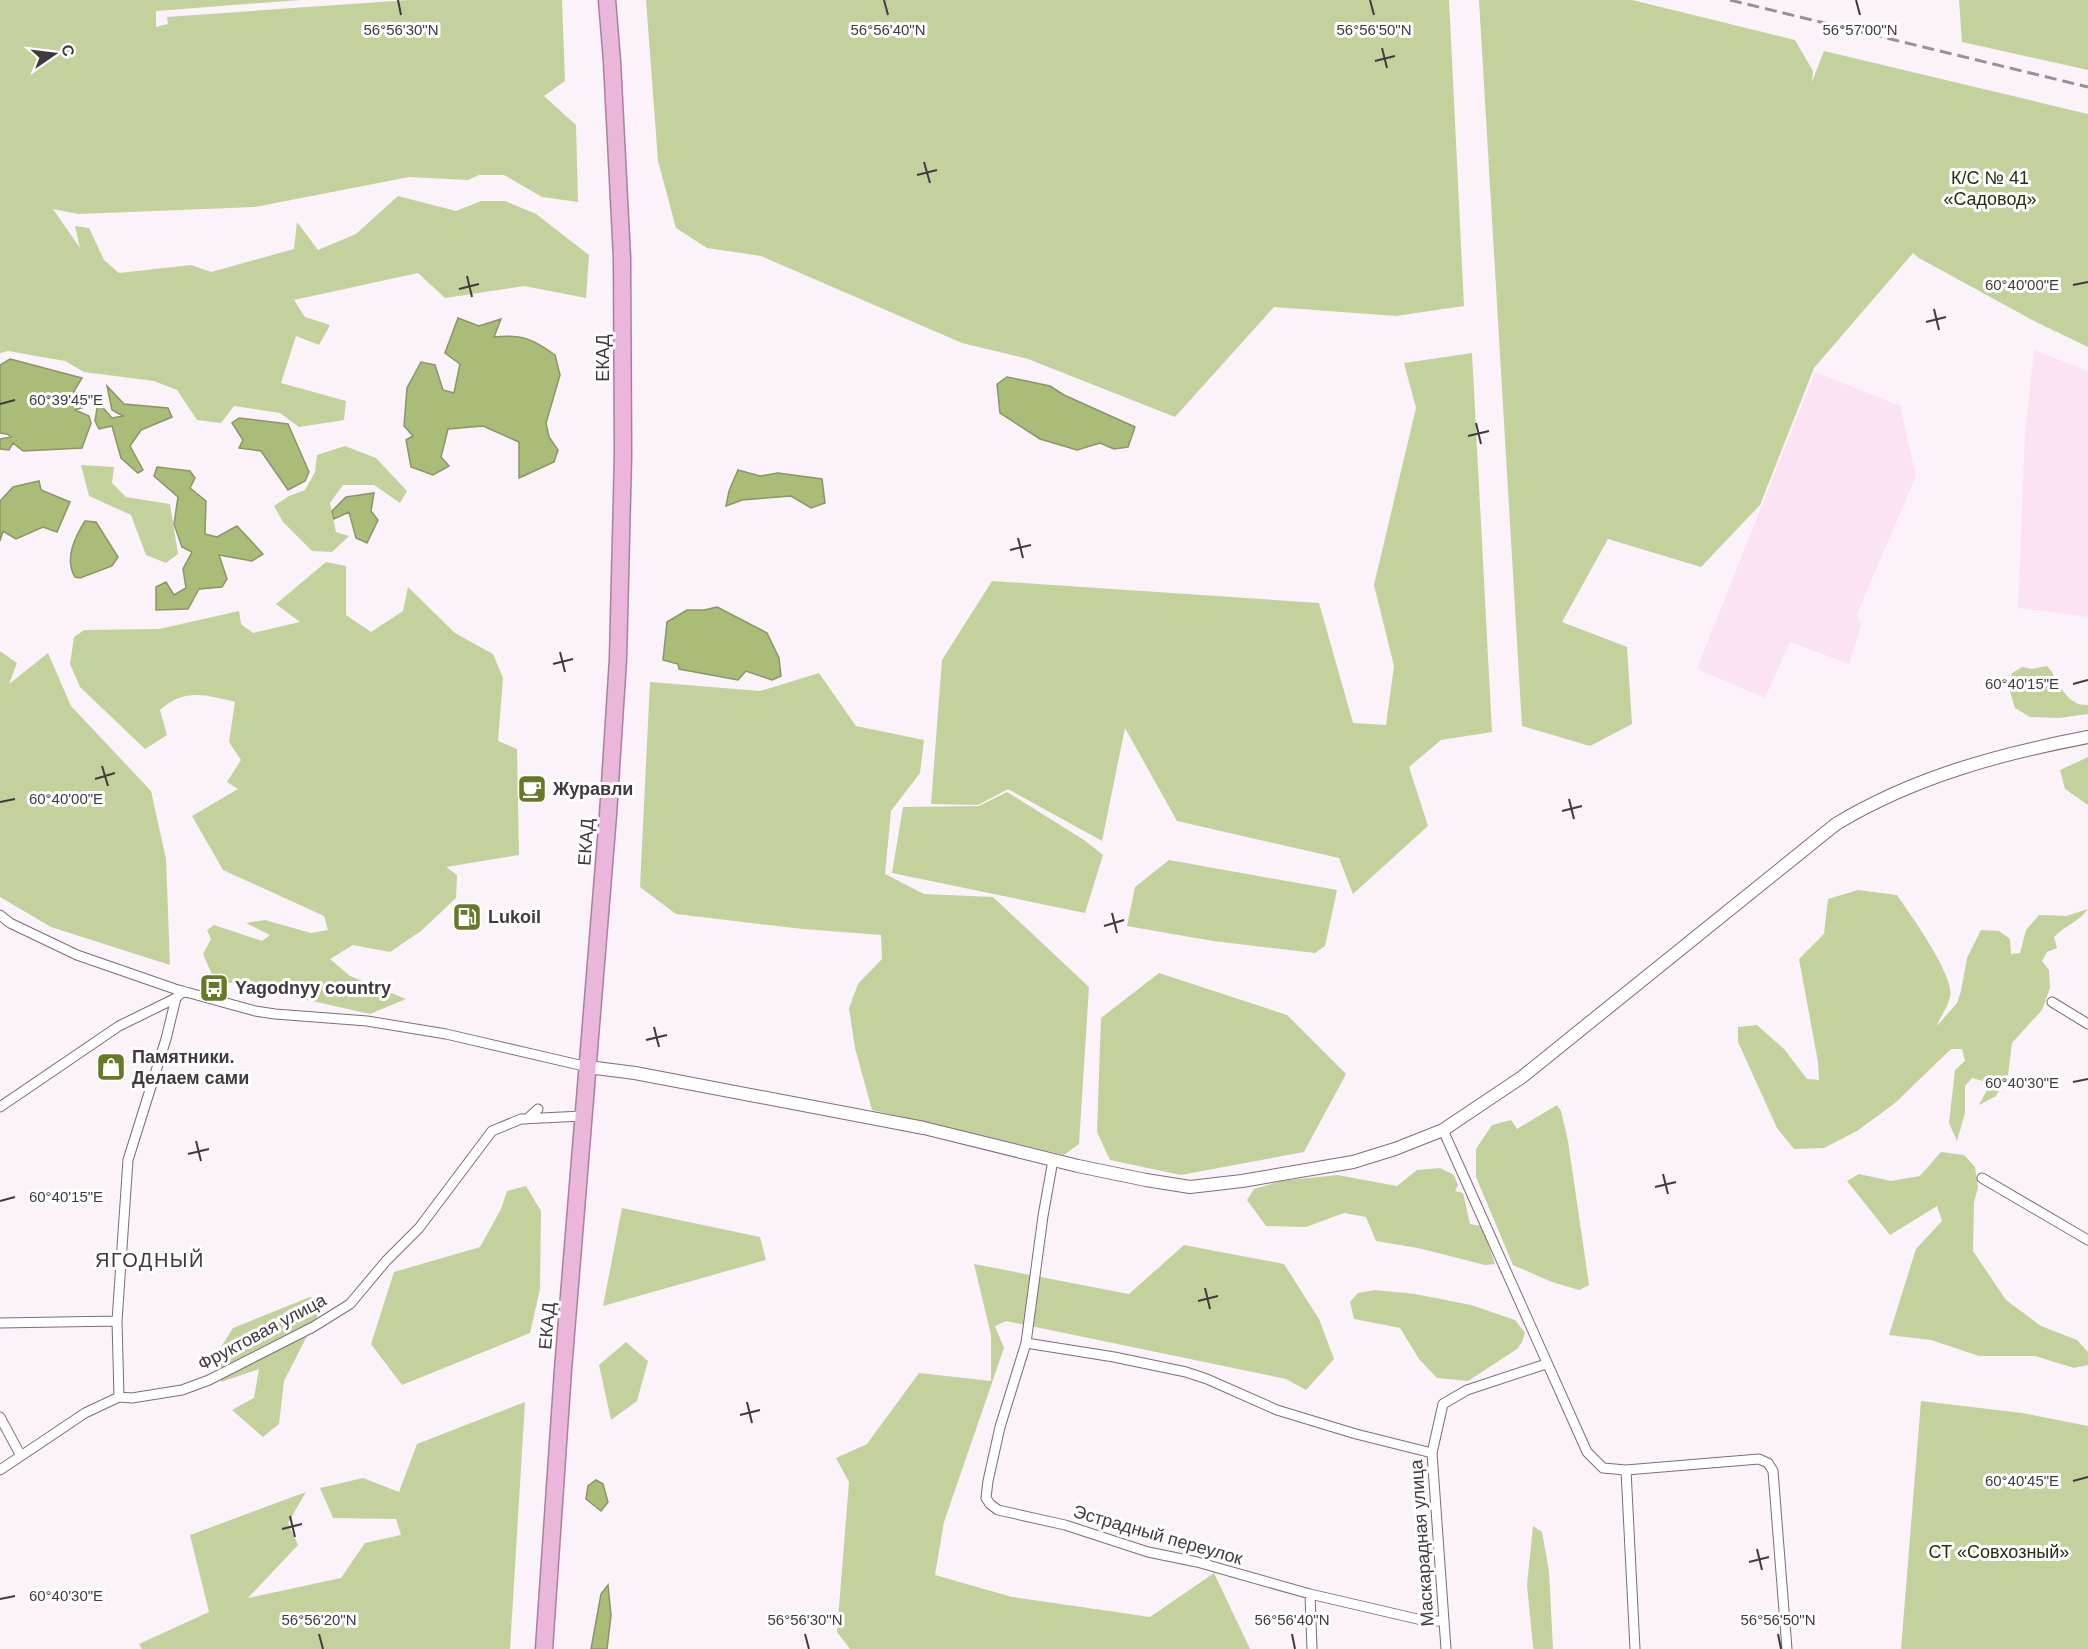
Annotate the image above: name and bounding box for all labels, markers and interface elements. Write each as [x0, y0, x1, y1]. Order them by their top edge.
text: 56°56'30"N [363, 21, 439, 38]
text: 56°56'40"N [850, 21, 926, 38]
text: 56°56'50"N [1336, 21, 1412, 38]
text: 56°57'00"N [1822, 21, 1898, 38]
north arrow [24, 24, 84, 84]
text: С [58, 43, 78, 59]
park label: К/С № 41 «Садовод» [1943, 168, 2037, 209]
text: 60°40'00"E [1985, 276, 2059, 293]
street label: ЕКАД [593, 334, 613, 382]
text: 60°39'45"E [29, 391, 103, 408]
text: 60°40'15"E [1985, 675, 2059, 692]
cafe icon: Журавли [516, 773, 548, 805]
place label: Журавли [552, 779, 633, 799]
text: 60°40'00"E [29, 790, 103, 807]
street label: ЕКАД [574, 818, 598, 866]
fuel station icon: Lukoil [451, 901, 483, 933]
place label: Lukoil [488, 907, 541, 927]
bus stop icon: Yagodnyy country [198, 972, 230, 1004]
place label: Yagodnyy country [235, 978, 391, 998]
place label: Памятники. Делаем сами [132, 1047, 249, 1088]
shop icon: Памятники. Делаем сами [95, 1051, 127, 1083]
text: 60°40'30"E [1985, 1074, 2059, 1091]
text: 60°40'15"E [29, 1188, 103, 1205]
district label: ЯГОДНЫЙ [95, 1248, 205, 1271]
street label: Фруктовая улица [195, 1289, 330, 1374]
street label: ЕКАД [535, 1302, 559, 1350]
street label: Маскарадная улица [1406, 1458, 1438, 1627]
text: 60°40'45"E [1985, 1472, 2059, 1489]
street label: Эстрадный переулок [1071, 1501, 1245, 1569]
park label: СТ «Совхозный» [1929, 1542, 2069, 1562]
text: 60°40'30"E [29, 1587, 103, 1604]
text: 56°56'20"N [281, 1611, 357, 1628]
text: 56°56'30"N [767, 1611, 843, 1628]
text: 56°56'40"N [1254, 1611, 1330, 1628]
text: 56°56'50"N [1740, 1611, 1816, 1628]

